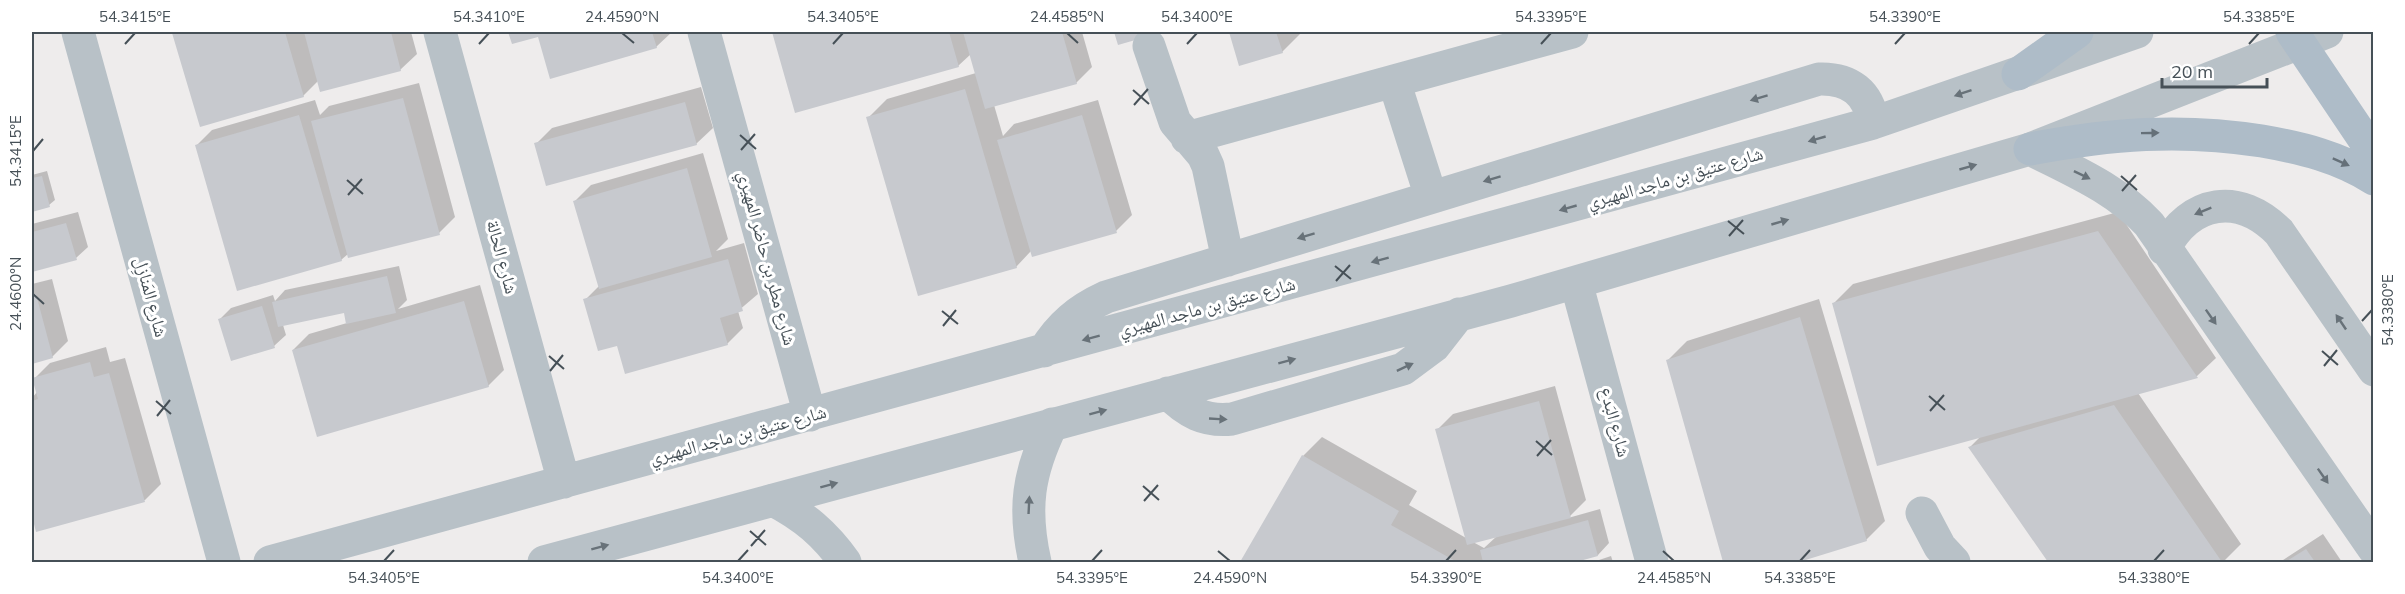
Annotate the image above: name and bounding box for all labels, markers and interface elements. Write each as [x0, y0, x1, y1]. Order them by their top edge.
text: 54.3415°E [99, 7, 171, 26]
text: 54.3410°E [453, 7, 525, 26]
text: 24.4590°N [585, 7, 659, 26]
text: 54.3405°E [807, 7, 879, 26]
text: 24.4585°N [1030, 7, 1104, 26]
text: 54.3400°E [1161, 7, 1233, 26]
text: 54.3395°E [1515, 7, 1587, 26]
text: 54.3390°E [1869, 7, 1941, 26]
text: 54.3385°E [2223, 7, 2295, 26]
scale bar [2162, 51, 2267, 89]
text: 20 m [2171, 60, 2213, 83]
one-way arrow [1954, 89, 1972, 98]
one-way arrow [1750, 93, 1768, 103]
text: 54.3415°E [6, 115, 25, 187]
one-way arrow [2141, 128, 2160, 138]
one-way arrow [1808, 135, 1826, 144]
street label: شارع عتيق بن ماجد المهيري [1584, 141, 1767, 217]
one-way arrow [2333, 158, 2350, 167]
one-way arrow [1959, 162, 1977, 171]
street label: شارع مطر بن حاضر المهيري [730, 168, 802, 349]
one-way arrow [2074, 170, 2091, 180]
one-way arrow [1483, 175, 1501, 184]
one-way arrow [1559, 204, 1577, 213]
one-way arrow [2193, 207, 2211, 217]
street label: شارع الحالة [482, 217, 523, 296]
one-way arrow [1771, 217, 1789, 226]
one-way arrow [1297, 232, 1315, 241]
street label: شارع المَنازِل [128, 254, 173, 340]
one-way arrow [1371, 255, 1389, 265]
text: 24.4600°N [6, 257, 25, 331]
street label: شارع عتيق بن ماجد المهيري [1116, 272, 1299, 345]
text: 54.3380°E [2378, 274, 2397, 346]
one-way arrow [2205, 308, 2217, 324]
one-way arrow [2336, 314, 2347, 330]
one-way arrow [1081, 334, 1100, 344]
one-way arrow [1278, 356, 1296, 365]
one-way arrow [1396, 362, 1414, 372]
street label: شارع البَدع [1595, 384, 1636, 459]
street label: شارع عتيق بن ماجد المهيري [647, 400, 830, 473]
one-way arrow [1089, 407, 1107, 416]
one-way arrow [1208, 415, 1227, 424]
one-way arrow [2317, 468, 2329, 484]
one-way arrow [820, 480, 838, 490]
one-way arrow [1024, 495, 1033, 514]
one-way arrow [592, 542, 610, 551]
text: 54.3405°E [348, 568, 420, 587]
text: 54.3400°E [702, 568, 774, 587]
text: 54.3395°E [1056, 568, 1128, 587]
text: 24.4590°N [1193, 568, 1267, 587]
text: 54.3390°E [1410, 568, 1482, 587]
text: 24.4585°N [1637, 568, 1711, 587]
text: 54.3385°E [1764, 568, 1836, 587]
text: 54.3380°E [2118, 568, 2190, 587]

